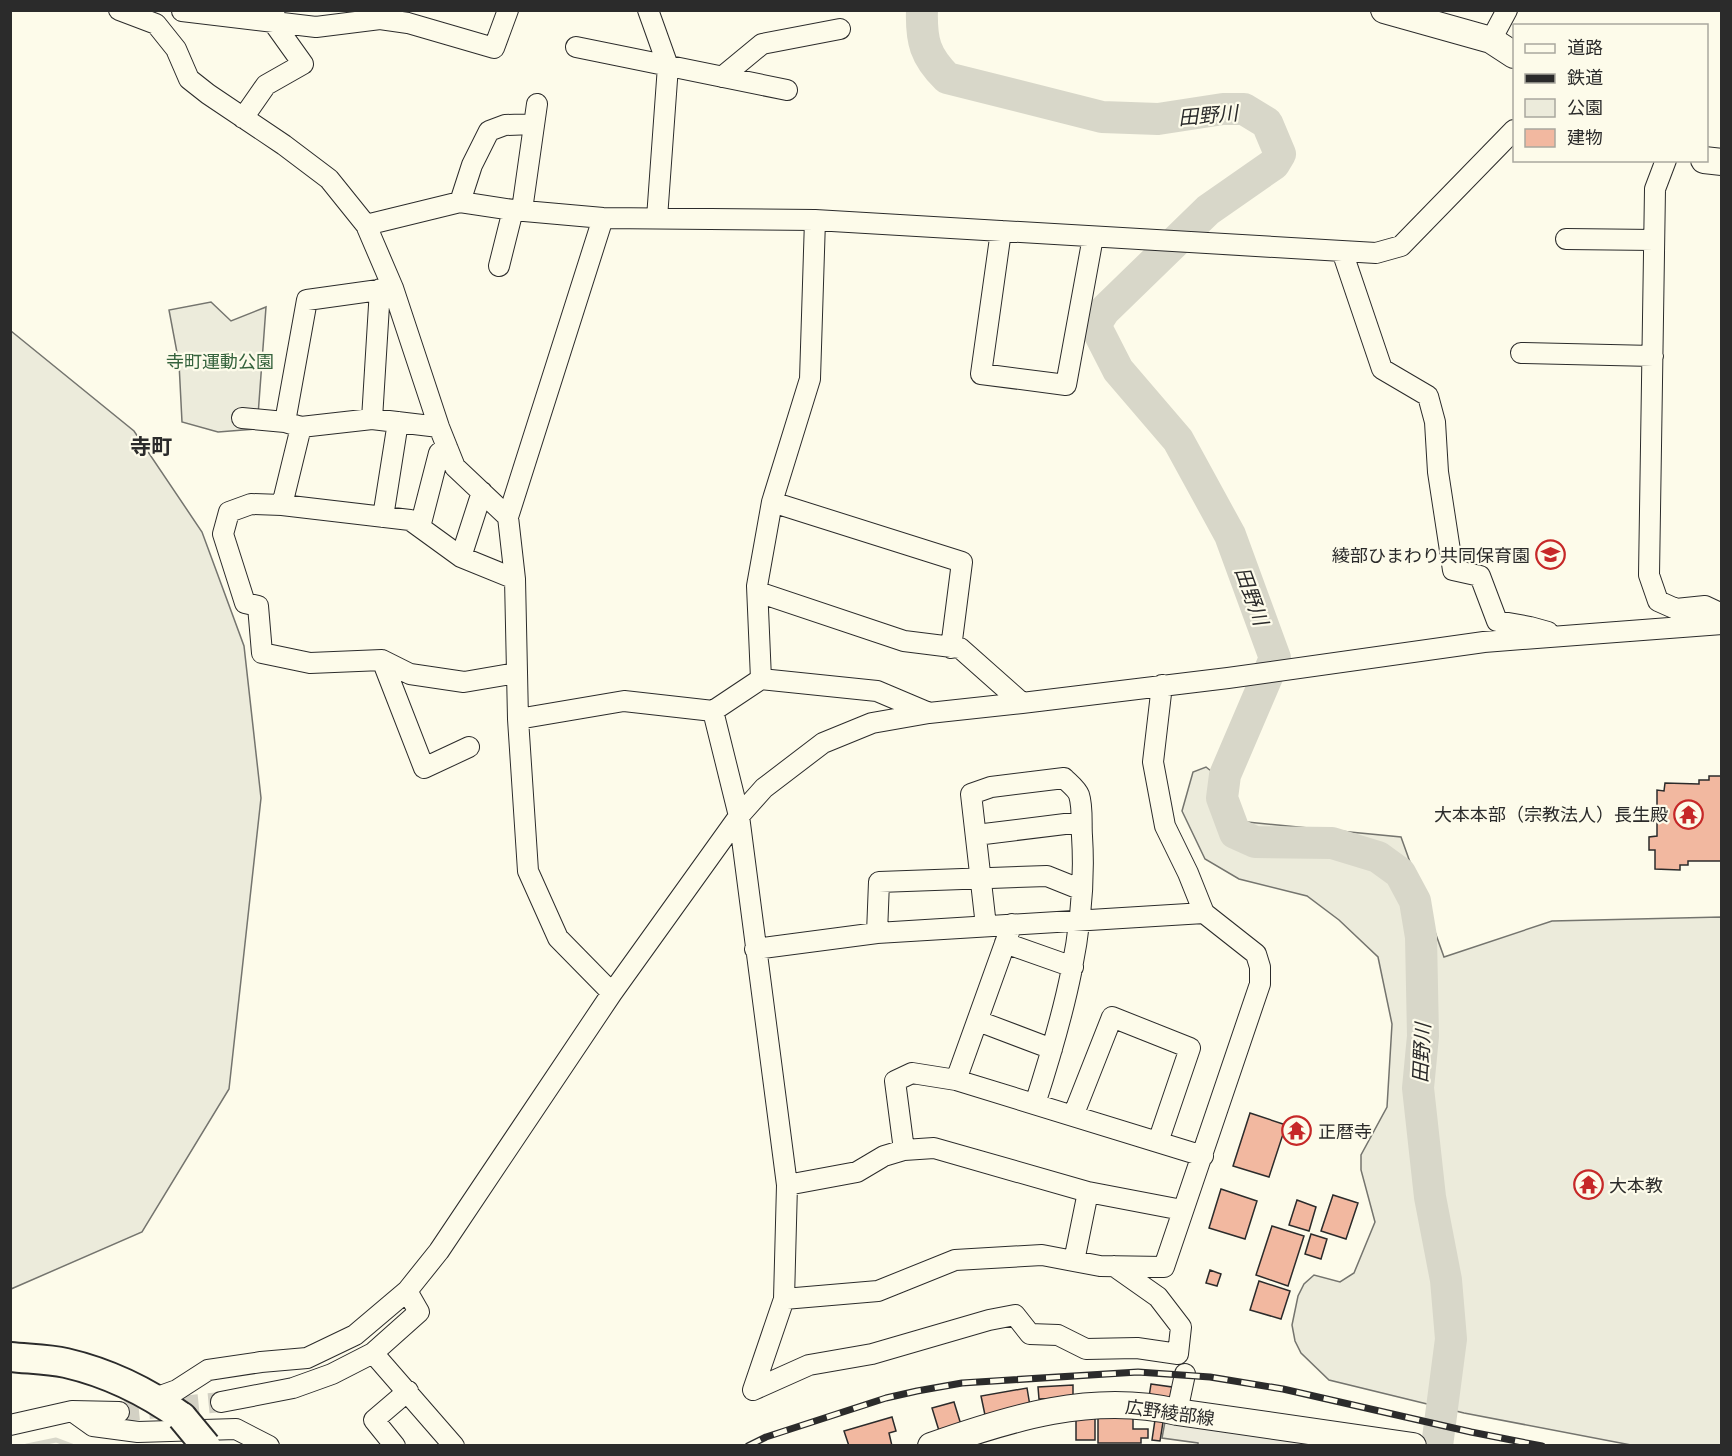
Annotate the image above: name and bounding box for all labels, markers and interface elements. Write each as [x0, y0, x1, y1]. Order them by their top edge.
legend [1513, 24, 1708, 162]
text: 道路 [1567, 37, 1603, 57]
text: 鉄道 [1567, 67, 1603, 87]
text: 公園 [1567, 97, 1603, 117]
water label: 田野川 [1177, 101, 1241, 129]
text: 建物 [1567, 127, 1603, 147]
park label: 寺町運動公園 [166, 351, 274, 371]
district label: 寺町 [130, 434, 172, 458]
school or university icon: 綾部ひまわり共同保育園 [1535, 539, 1567, 571]
place label: 綾部ひまわり共同保育園 [1332, 545, 1530, 565]
water label: 田野川 [1231, 564, 1274, 630]
temple icon: 大本本部（宗教法人）長生殿 [1673, 798, 1705, 830]
place label: 大本本部（宗教法人）長生殿 [1434, 804, 1668, 824]
water label: 田野川 [1408, 1020, 1434, 1084]
temple icon: 正暦寺 [1281, 1115, 1313, 1147]
place label: 正暦寺 [1318, 1121, 1372, 1141]
temple icon: 大本教 [1572, 1169, 1604, 1201]
place label: 大本教 [1609, 1175, 1663, 1195]
street label: 広野綾部線 [1124, 1396, 1216, 1428]

